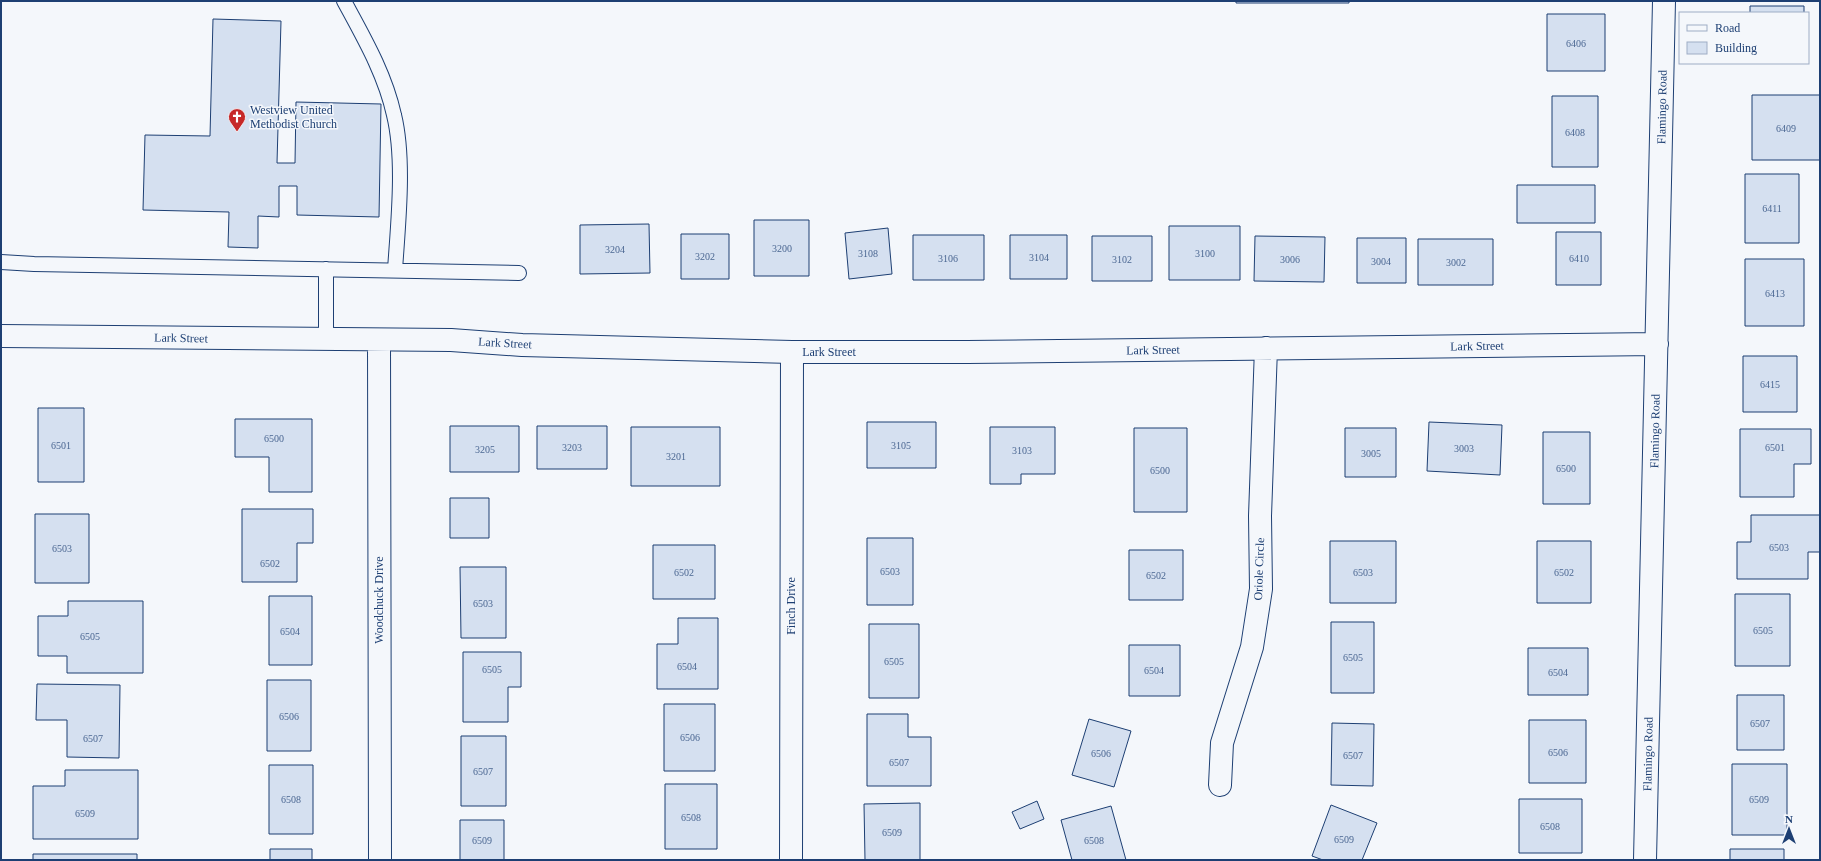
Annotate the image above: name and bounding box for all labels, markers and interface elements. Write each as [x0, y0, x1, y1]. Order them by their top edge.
legend [1679, 12, 1809, 64]
text: Road [1715, 21, 1740, 35]
house number: 6406 [1566, 38, 1586, 49]
text: Building [1715, 41, 1757, 55]
street label: Flamingo Road [1654, 70, 1670, 144]
place label: Westview United Methodist Church [250, 103, 337, 131]
church icon: Westview United Methodist Church [227, 107, 247, 132]
house number: 6409 [1776, 123, 1796, 134]
house number: 6408 [1565, 127, 1585, 138]
house number: 6411 [1762, 203, 1782, 214]
house number: 3200 [772, 243, 792, 254]
house number: 3204 [605, 244, 625, 255]
house number: 3108 [858, 248, 878, 259]
house number: 3100 [1195, 248, 1215, 259]
house number: 3202 [695, 251, 715, 262]
house number: 3104 [1029, 252, 1049, 263]
house number: 3106 [938, 253, 958, 264]
house number: 6410 [1569, 253, 1589, 264]
house number: 3102 [1112, 254, 1132, 265]
house number: 3006 [1280, 254, 1300, 265]
house number: 3004 [1371, 256, 1391, 267]
house number: 3002 [1446, 257, 1466, 268]
house number: 6413 [1765, 288, 1785, 299]
street label: Lark Street [154, 331, 209, 345]
street label: Lark Street [478, 335, 533, 351]
street label: Lark Street [1450, 339, 1505, 353]
street label: Lark Street [1126, 343, 1181, 357]
street label: Lark Street [802, 345, 856, 359]
house number: 6415 [1760, 379, 1780, 390]
street label: Flamingo Road [1647, 394, 1663, 468]
house number: 6500 [264, 433, 284, 444]
house number: 6501 [51, 440, 71, 451]
house number: 3105 [891, 440, 911, 451]
house number: 3203 [562, 442, 582, 453]
house number: 6501 [1765, 442, 1785, 453]
house number: 3003 [1454, 443, 1474, 454]
house number: 3205 [475, 444, 495, 455]
house number: 3103 [1012, 445, 1032, 456]
house number: 3005 [1361, 448, 1381, 459]
house number: 3201 [666, 451, 686, 462]
house number: 6500 [1556, 463, 1576, 474]
house number: 6500 [1150, 465, 1170, 476]
street label: Oriole Circle [1251, 537, 1267, 601]
house number: 6503 [1769, 542, 1789, 553]
house number: 6503 [52, 543, 72, 554]
street label: Woodchuck Drive [372, 556, 386, 644]
house number: 6502 [260, 558, 280, 569]
house number: 6503 [880, 566, 900, 577]
house number: 6502 [674, 567, 694, 578]
house number: 6503 [1353, 567, 1373, 578]
house number: 6502 [1554, 567, 1574, 578]
house number: 6502 [1146, 570, 1166, 581]
street label: Finch Drive [784, 577, 798, 635]
house number: 6503 [473, 598, 493, 609]
house number: 6505 [1753, 625, 1773, 636]
house number: 6504 [280, 626, 300, 637]
house number: 6505 [80, 631, 100, 642]
house number: 6505 [1343, 652, 1363, 663]
house number: 6505 [884, 656, 904, 667]
house number: 6504 [677, 661, 697, 672]
house number: 6505 [482, 664, 502, 675]
house number: 6504 [1144, 665, 1164, 676]
house number: 6504 [1548, 667, 1568, 678]
house number: 6506 [279, 711, 299, 722]
street label: Flamingo Road [1640, 717, 1656, 791]
house number: 6507 [1750, 718, 1770, 729]
house number: 6506 [680, 732, 700, 743]
house number: 6507 [83, 733, 103, 744]
house number: 6506 [1548, 747, 1568, 758]
house number: 6506 [1091, 748, 1111, 759]
house number: 6507 [1343, 750, 1363, 761]
house number: 6507 [889, 757, 909, 768]
house number: 6507 [473, 766, 493, 777]
house number: 6508 [281, 794, 301, 805]
house number: 6509 [1749, 794, 1769, 805]
house number: 6509 [75, 808, 95, 819]
north arrow [1769, 809, 1809, 849]
house number: 6508 [681, 812, 701, 823]
text: N [1785, 813, 1793, 825]
house number: 6508 [1540, 821, 1560, 832]
house number: 6509 [882, 827, 902, 838]
house number: 6509 [1334, 834, 1354, 845]
house number: 6509 [472, 835, 492, 846]
house number: 6508 [1084, 835, 1104, 846]

